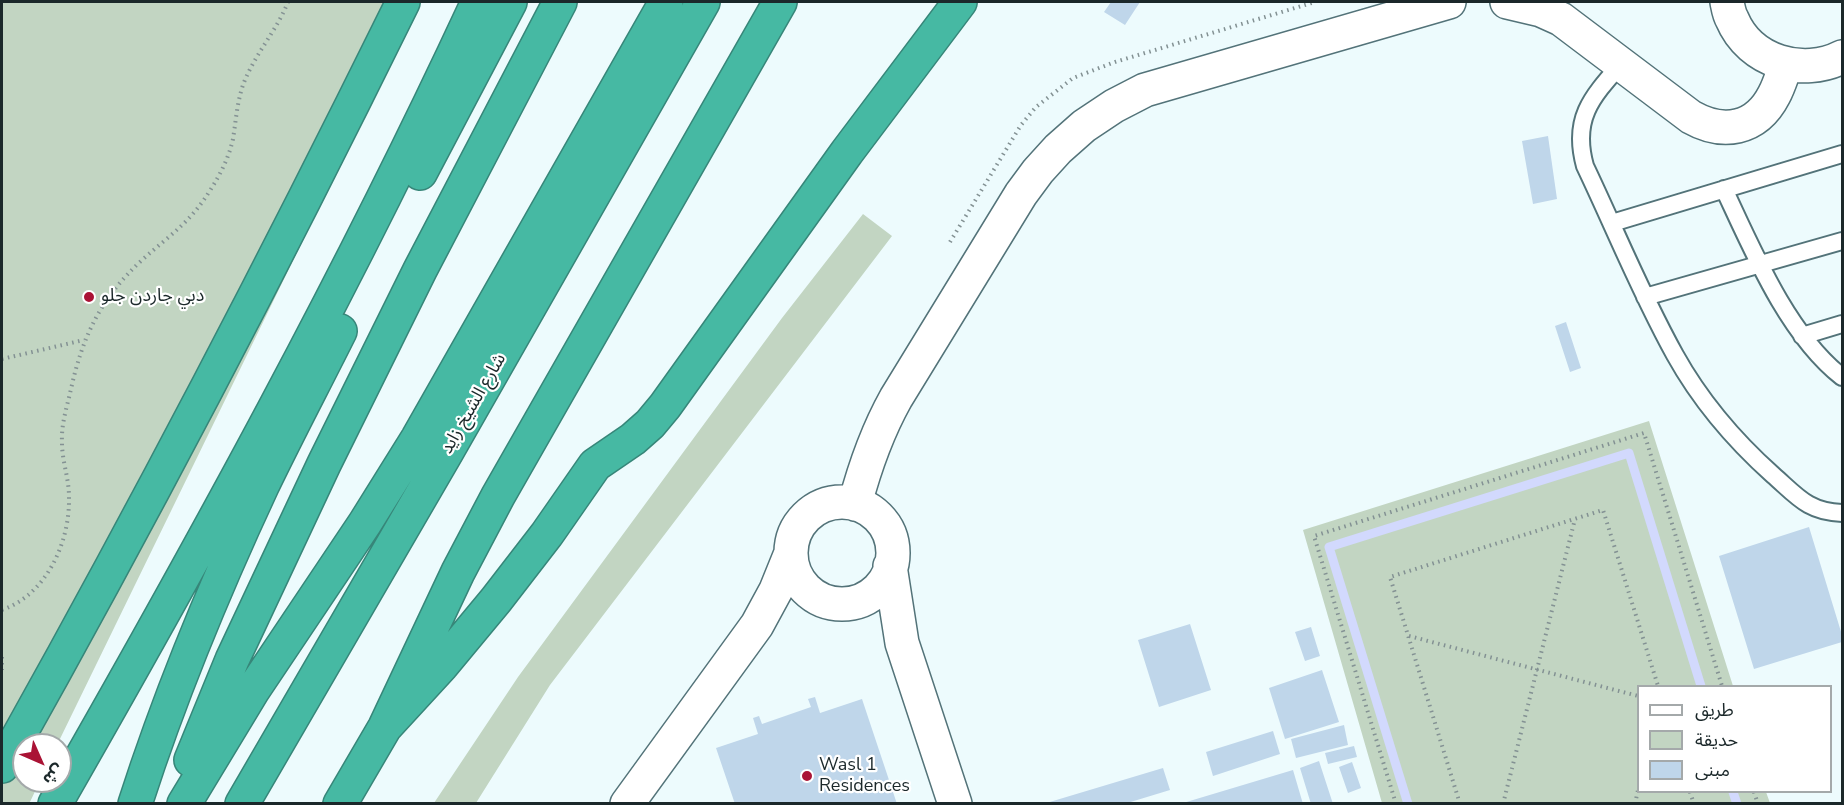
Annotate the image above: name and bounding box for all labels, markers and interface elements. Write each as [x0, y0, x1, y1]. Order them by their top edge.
place label: دبي جاردن جلو [101, 286, 204, 308]
marker: دبي جاردن جلو [82, 290, 96, 304]
street label: شارع الشيخ زايد [437, 350, 511, 458]
legend [1637, 685, 1832, 793]
text: طريق [1695, 698, 1734, 722]
text: حديقة [1695, 728, 1738, 752]
north arrow [12, 733, 72, 793]
place label: Wasl 1 Residences [819, 755, 910, 798]
text: مبنى [1695, 758, 1730, 782]
text: ش [38, 759, 69, 790]
marker: Wasl 1 Residences [800, 769, 814, 783]

